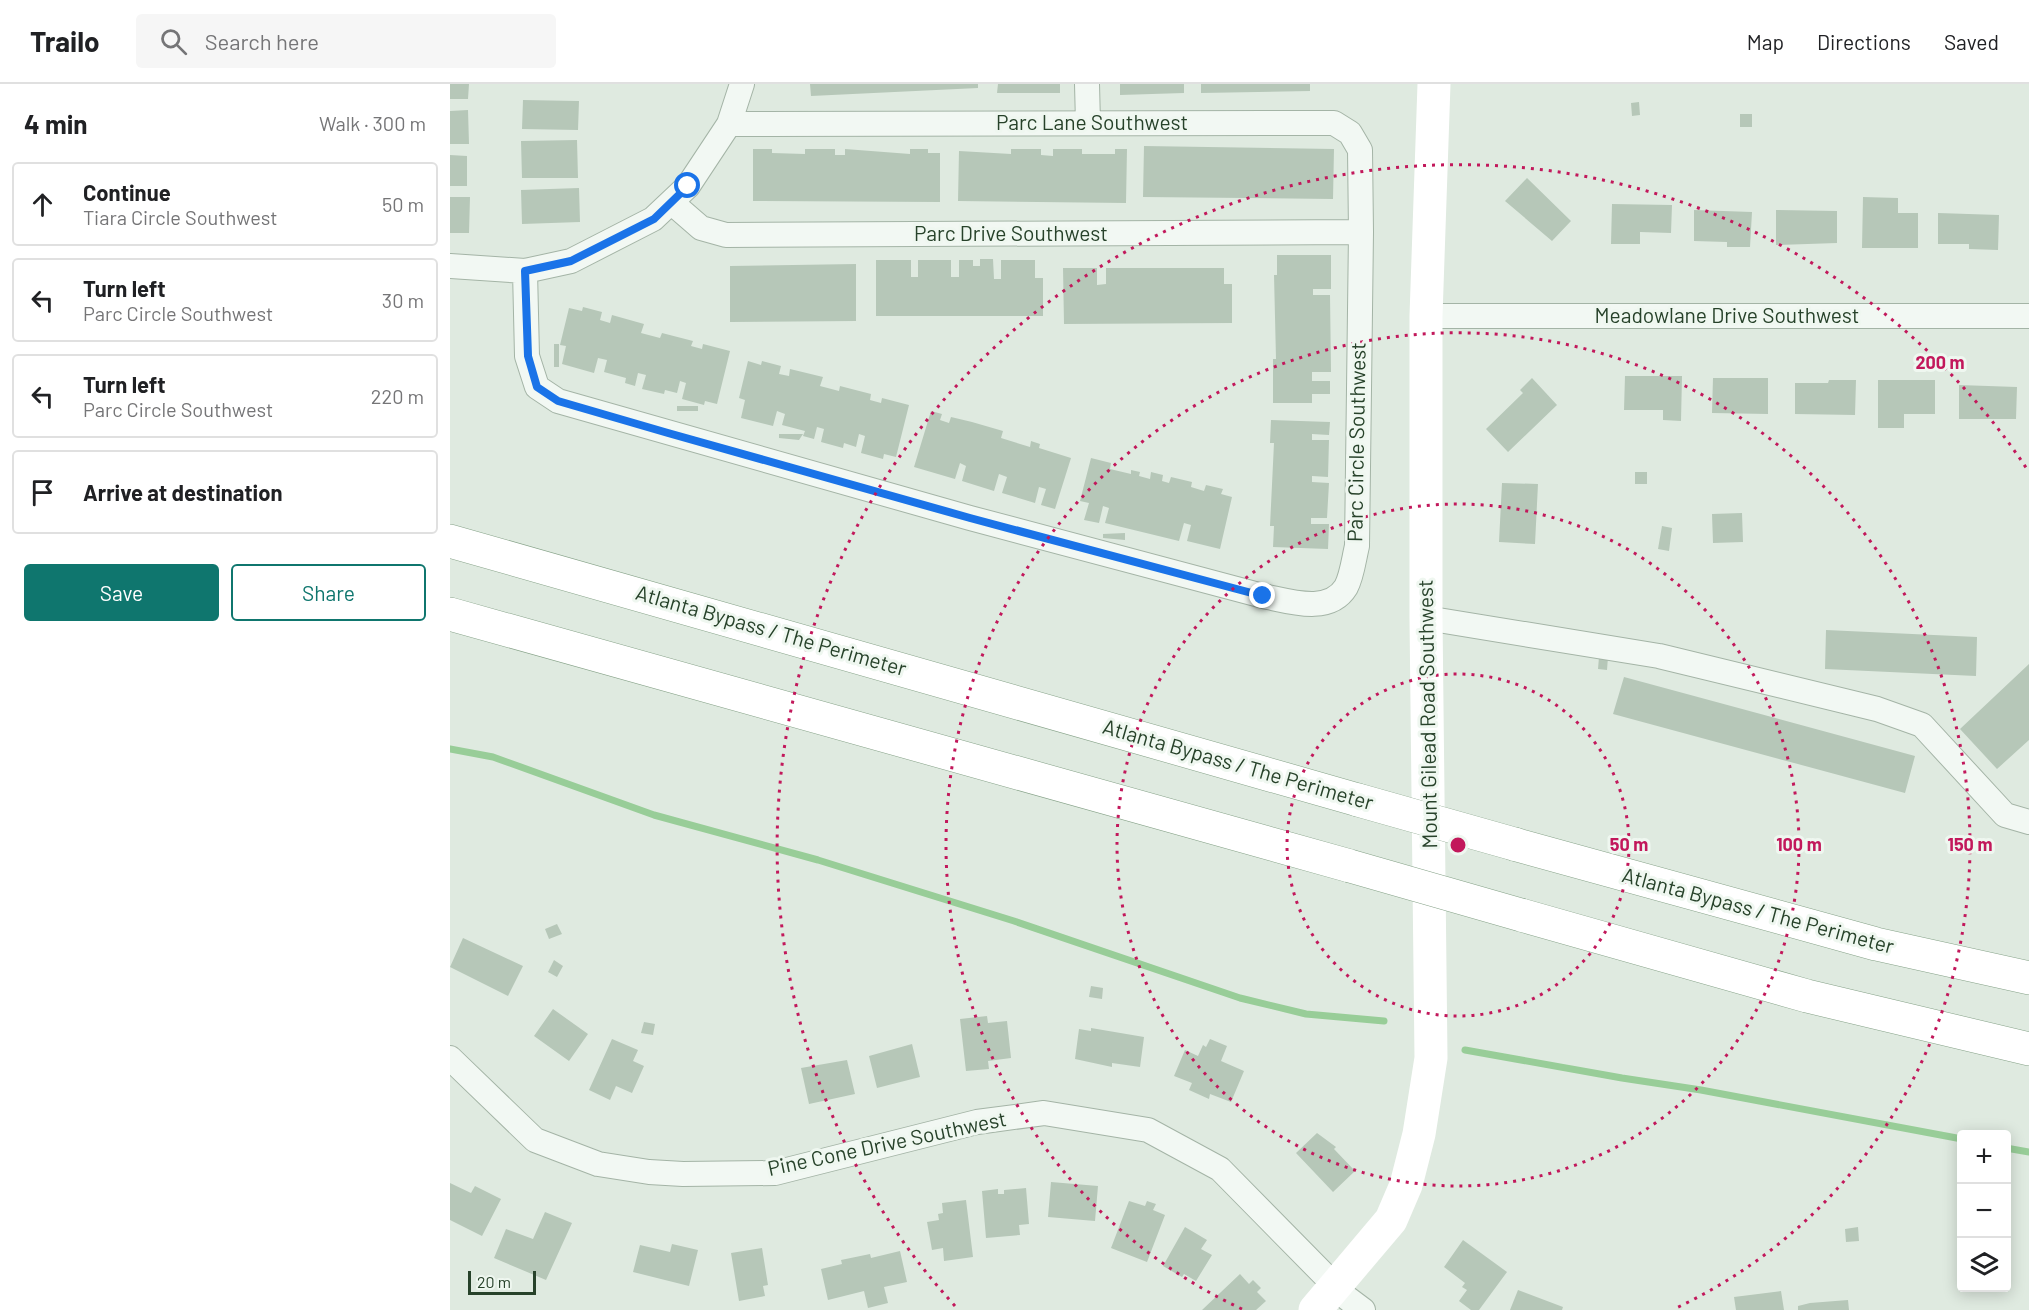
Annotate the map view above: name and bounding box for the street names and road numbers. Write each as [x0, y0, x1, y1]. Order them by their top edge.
street label: Parc Lane Southwest [996, 109, 1188, 134]
street label: Parc Drive Southwest [914, 220, 1108, 245]
street label: Meadowlane Drive Southwest [1595, 302, 1859, 327]
street label: Parc Circle Southwest [1341, 342, 1370, 542]
street label: Atlanta Bypass / The Perimeter [633, 579, 910, 680]
street label: Mount Gilead Road Southwest [1412, 579, 1441, 849]
street label: Atlanta Bypass / The Perimeter [1100, 713, 1377, 814]
street label: Atlanta Bypass / The Perimeter [1620, 861, 1897, 958]
street label: Pine Cone Drive Southwest [765, 1105, 1008, 1180]

